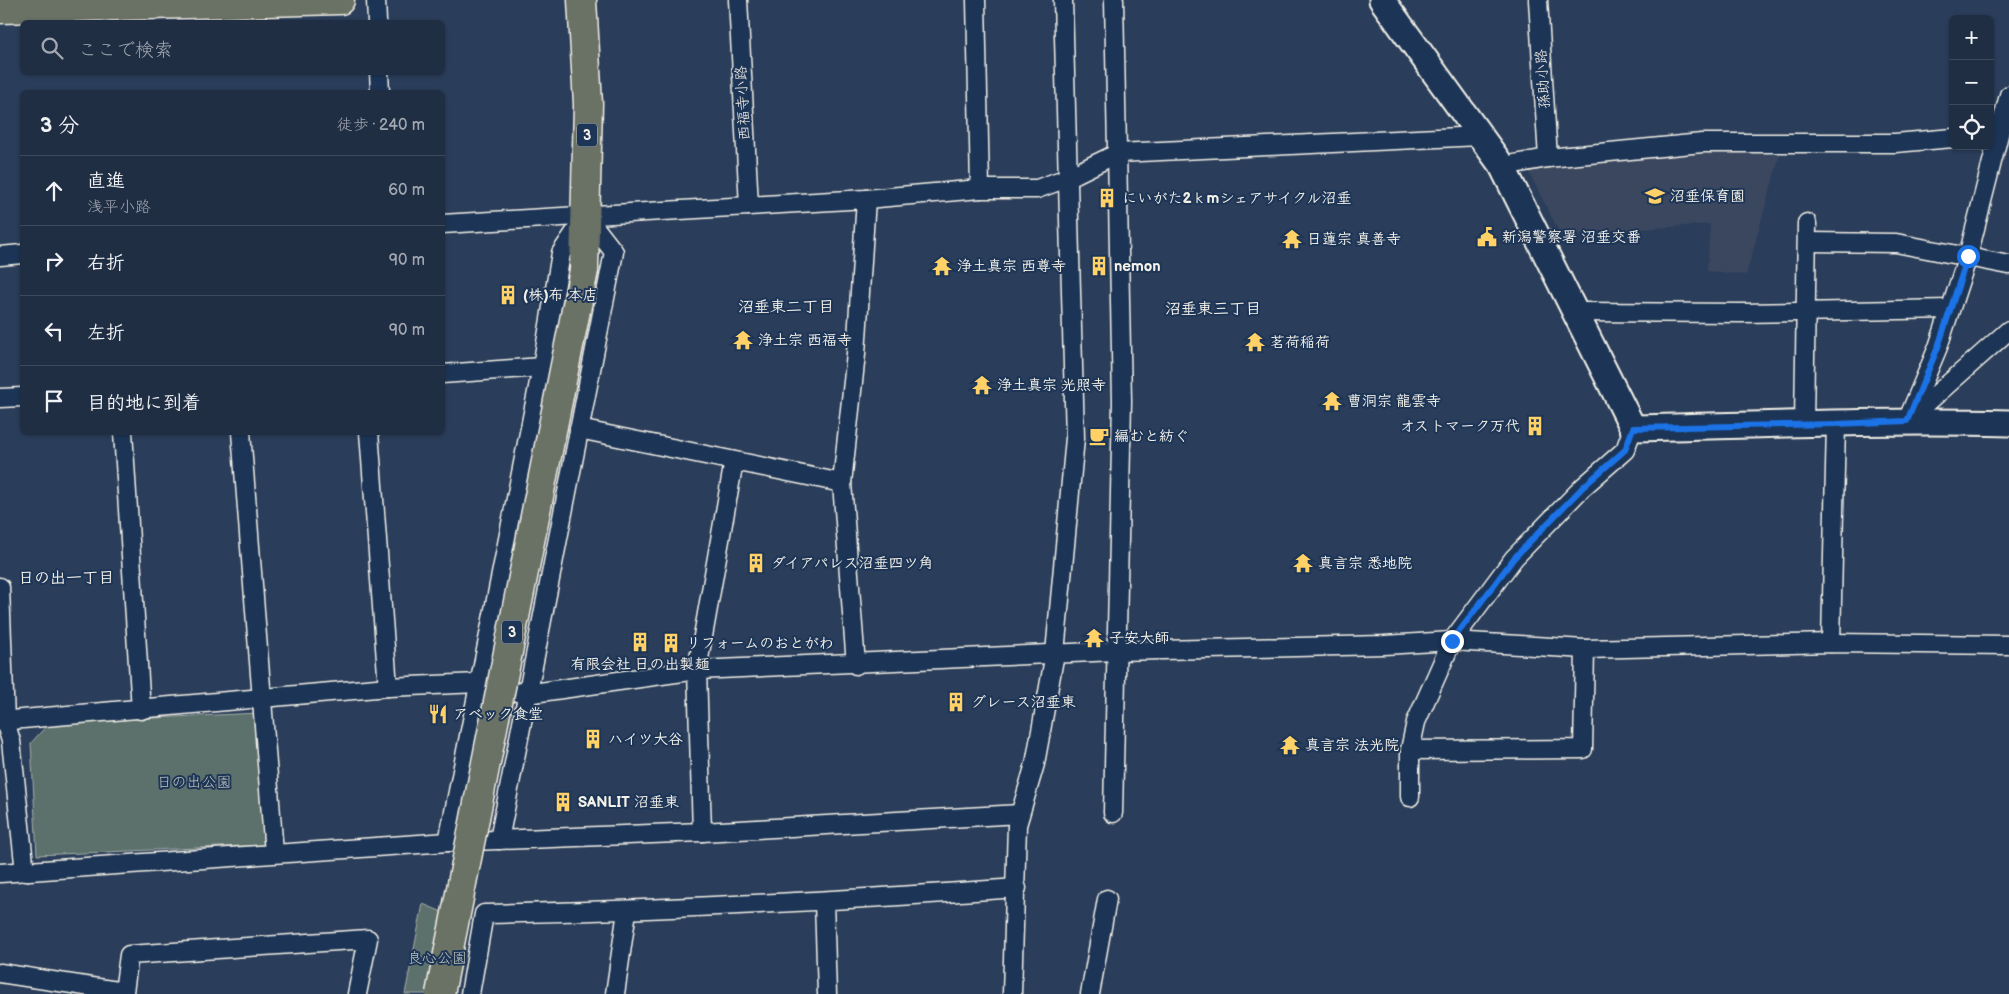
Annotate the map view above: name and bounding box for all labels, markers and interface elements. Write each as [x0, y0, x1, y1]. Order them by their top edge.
map controls [1949, 15, 1994, 150]
button: + [1949, 15, 1994, 60]
search box [20, 20, 445, 75]
icon: search [38, 34, 66, 62]
text: ここで検索 [78, 39, 173, 62]
street label: 孫助小路 [1531, 48, 1555, 110]
button: − [1949, 60, 1994, 105]
street label: 西福寺小路 [732, 65, 754, 141]
button: locate [1949, 105, 1994, 150]
text: 3 分 [40, 113, 79, 138]
text: 徒歩 · 240 m [337, 116, 425, 135]
road number: 3 [577, 124, 597, 146]
text: 直進 [87, 170, 125, 193]
icon: ahead [40, 177, 68, 205]
text: 60 m [388, 181, 425, 200]
school or university icon: 沼垂保育園 [1644, 185, 1666, 207]
building icon: にいがた2ｋmシェアサイクル沼垂 [1096, 187, 1118, 209]
place label: 沼垂保育園 [1670, 187, 1745, 206]
place label: にいがた2ｋmシェアサイクル沼垂 [1122, 189, 1351, 208]
text: 浅平小路 [87, 198, 151, 217]
public building icon: 新潟警察署 沼垂交番 [1476, 226, 1498, 248]
temple icon: 日蓮宗 真善寺 [1281, 228, 1303, 250]
place label: 新潟警察署 沼垂交番 [1502, 228, 1641, 247]
place label: 日蓮宗 真善寺 [1307, 230, 1401, 249]
route start [1957, 245, 1980, 268]
icon: right [40, 247, 68, 275]
text: 90 m [389, 251, 425, 270]
text: 右折 [87, 252, 125, 275]
temple icon: 浄土真宗 西尊寺 [931, 255, 953, 277]
building icon: nemon [1088, 255, 1110, 277]
place label: 浄土真宗 西尊寺 [957, 257, 1066, 276]
place label: nemon [1114, 257, 1161, 276]
building icon: (株)布 本店 [497, 284, 519, 306]
place label: (株)布 本店 [523, 286, 598, 305]
district label: 沼垂東二丁目 [738, 298, 834, 317]
district label: 沼垂東三丁目 [1165, 300, 1261, 319]
icon: left [40, 317, 68, 345]
text: 90 m [389, 321, 425, 340]
text: 左折 [87, 322, 125, 345]
temple icon: 浄土宗 西福寺 [732, 329, 754, 351]
place label: 浄土宗 西福寺 [758, 331, 852, 350]
temple icon: 茗荷稲荷 [1244, 331, 1266, 353]
place label: 茗荷稲荷 [1270, 333, 1330, 352]
temple icon: 浄土真宗 光照寺 [971, 374, 993, 396]
place label: 浄土真宗 光照寺 [997, 376, 1106, 395]
icon: arrive [40, 387, 68, 415]
temple icon: 曹洞宗 龍雲寺 [1321, 390, 1343, 412]
text: 目的地に到着 [87, 392, 201, 415]
place label: 曹洞宗 龍雲寺 [1347, 392, 1441, 411]
building icon: オストマーク万代 [1524, 415, 1546, 437]
place label: オストマーク万代 [1400, 417, 1520, 436]
cafe icon: 編むと紡ぐ [1088, 425, 1110, 447]
place label: 編むと紡ぐ [1114, 427, 1189, 446]
building icon: ダイアパレス沼垂四ツ角 [745, 552, 767, 574]
temple icon: 真言宗 悉地院 [1292, 552, 1314, 574]
place label: ダイアパレス沼垂四ツ角 [771, 554, 934, 573]
place label: 真言宗 悉地院 [1318, 554, 1412, 573]
district label: 日の出一丁目 [18, 569, 114, 588]
road number: 3 [502, 620, 522, 644]
temple icon: 子安大師 [1083, 627, 1105, 649]
place label: 子安大師 [1109, 629, 1169, 648]
route end [1441, 630, 1464, 653]
building icon: 有限会社 日の出製麺 [629, 631, 651, 653]
building icon: リフォームのおとがわ [660, 632, 682, 654]
place label: リフォームのおとがわ [686, 634, 834, 653]
place label: 有限会社 日の出製麺 [570, 655, 710, 674]
building icon: グレース沼垂東 [945, 691, 967, 713]
place label: グレース沼垂東 [971, 693, 1076, 712]
restaurant icon: アベック食堂 [427, 703, 449, 725]
place label: アベック食堂 [453, 705, 543, 724]
building icon: ハイツ大谷 [582, 728, 604, 750]
place label: ハイツ大谷 [608, 730, 683, 749]
temple icon: 真言宗 法光院 [1279, 734, 1301, 756]
place label: 真言宗 法光院 [1305, 736, 1399, 755]
park label: 日の出公園 [156, 773, 232, 792]
building icon: SANLIT 沼垂東 [552, 791, 574, 813]
place label: SANLIT 沼垂東 [578, 793, 679, 812]
park label: 良心公園 [407, 949, 467, 968]

